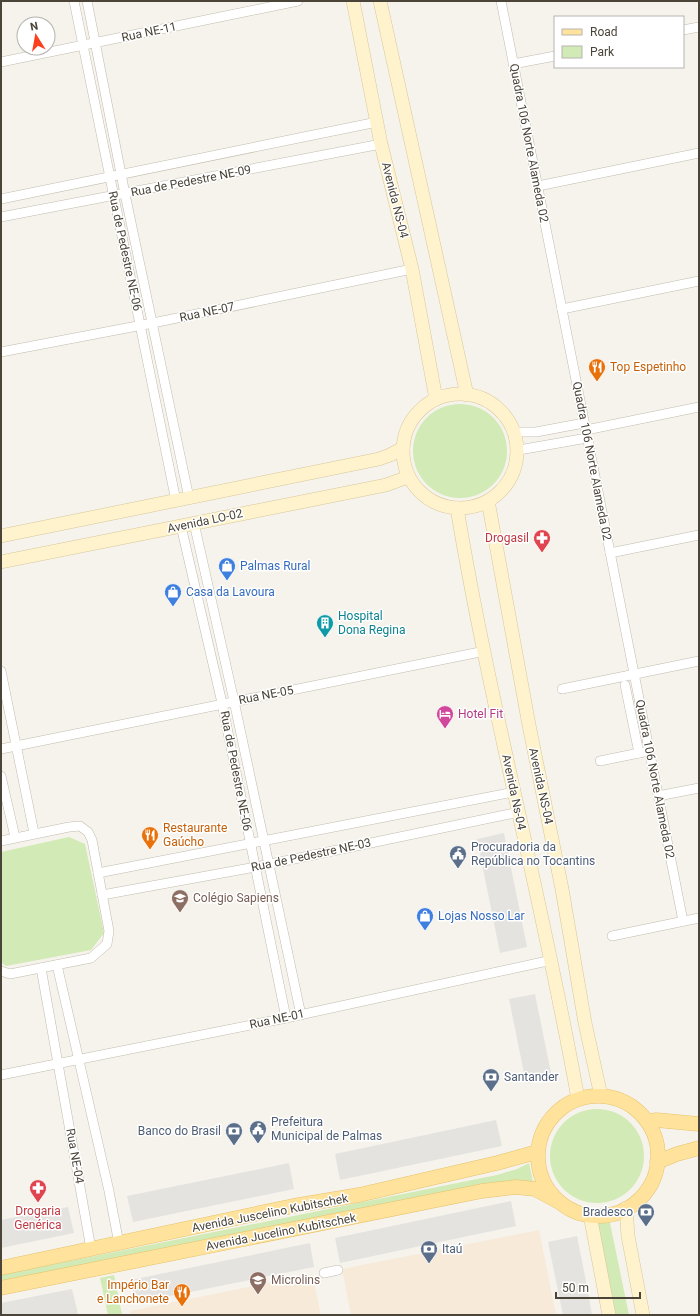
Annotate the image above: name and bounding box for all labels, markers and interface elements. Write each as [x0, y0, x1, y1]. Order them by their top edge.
north arrow [16, 16, 56, 56]
legend [554, 16, 684, 68]
street label: Rua NE-11 [120, 19, 178, 45]
text: N [29, 20, 39, 34]
text: Road [590, 25, 618, 39]
text: Park [590, 45, 615, 59]
street label: Quadra 106 Norte Alameda 02 [507, 62, 551, 224]
street label: Avenida NS-04 [379, 160, 411, 240]
street label: Rua de Pedestre NE-09 [130, 162, 252, 200]
street label: Rua de Pedestre NE-06 [105, 190, 145, 312]
street label: Rua NE-07 [178, 299, 236, 325]
restaurant icon: Top Espetinho [587, 357, 607, 382]
place label: Top Espetinho [610, 360, 686, 374]
street label: Quadra 106 Norte Alameda 02 [570, 380, 614, 542]
street label: Avenida LO-02 [166, 506, 244, 536]
pharmacy icon: Drogasil [532, 528, 552, 553]
place label: Drogasil [485, 531, 529, 545]
shop icon: Palmas Rural [217, 556, 237, 581]
place label: Palmas Rural [240, 559, 310, 573]
shop icon: Casa da Lavoura [163, 582, 183, 607]
place label: Casa da Lavoura [186, 585, 275, 599]
place label: Hospital Dona Regina [338, 609, 405, 637]
building icon: Hospital Dona Regina [315, 613, 335, 638]
street label: Rua NE-05 [237, 683, 295, 707]
street label: Quadra 106 Norte Alameda 02 [633, 698, 677, 860]
hotel icon: Hotel Fit [435, 704, 455, 729]
place label: Hotel Fit [458, 707, 503, 721]
street label: Rua de Pedestre NE-06 [217, 710, 255, 833]
street label: Avenida NS-04 [526, 746, 556, 826]
street label: Avenida Ns-04 [499, 753, 529, 831]
place label: Restaurante Gaúcho [163, 821, 227, 849]
restaurant icon: Restaurante Gaúcho [140, 825, 160, 850]
street label: Rua de Pedestre NE-03 [250, 835, 372, 875]
place label: Procuradoria da República no Tocantins [471, 840, 595, 868]
public building icon: Procuradoria da República no Tocantins [448, 844, 468, 869]
school or university icon: Colégio Sapiens [170, 888, 190, 913]
place label: Colégio Sapiens [193, 891, 279, 905]
shop icon: Lojas Nosso Lar [415, 906, 435, 931]
place label: Lojas Nosso Lar [438, 909, 525, 923]
street label: Rua NE-01 [248, 1006, 306, 1032]
bank icon: Santander [481, 1067, 501, 1092]
place label: Santander [504, 1070, 559, 1084]
place label: Prefeitura Municipal de Palmas [271, 1115, 382, 1143]
public building icon: Prefeitura Municipal de Palmas [248, 1119, 268, 1144]
bank icon: Banco do Brasil [224, 1121, 244, 1146]
place label: Banco do Brasil [138, 1124, 221, 1138]
street label: Rua NE-04 [63, 1127, 87, 1185]
pharmacy icon: Drogaria Genérica [28, 1178, 48, 1203]
street label: Avenida Juscelino Kubitschek [191, 1191, 350, 1235]
bank icon: Bradesco [636, 1202, 656, 1227]
place label: Drogaria Genérica [14, 1204, 62, 1232]
place label: Bradesco [583, 1205, 633, 1219]
street label: Avenida Jucelino Kubitschek [205, 1210, 358, 1253]
bank icon: Itaú [419, 1239, 439, 1264]
place label: Itaú [442, 1242, 462, 1256]
school or university icon: Microlins [248, 1270, 268, 1295]
place label: Microlins [271, 1273, 320, 1287]
scale bar [556, 1274, 640, 1300]
place label: Império Bar e Lanchonete [97, 1278, 169, 1306]
text: 50 m [562, 1281, 589, 1295]
restaurant icon: Império Bar e Lanchonete [172, 1282, 192, 1307]

